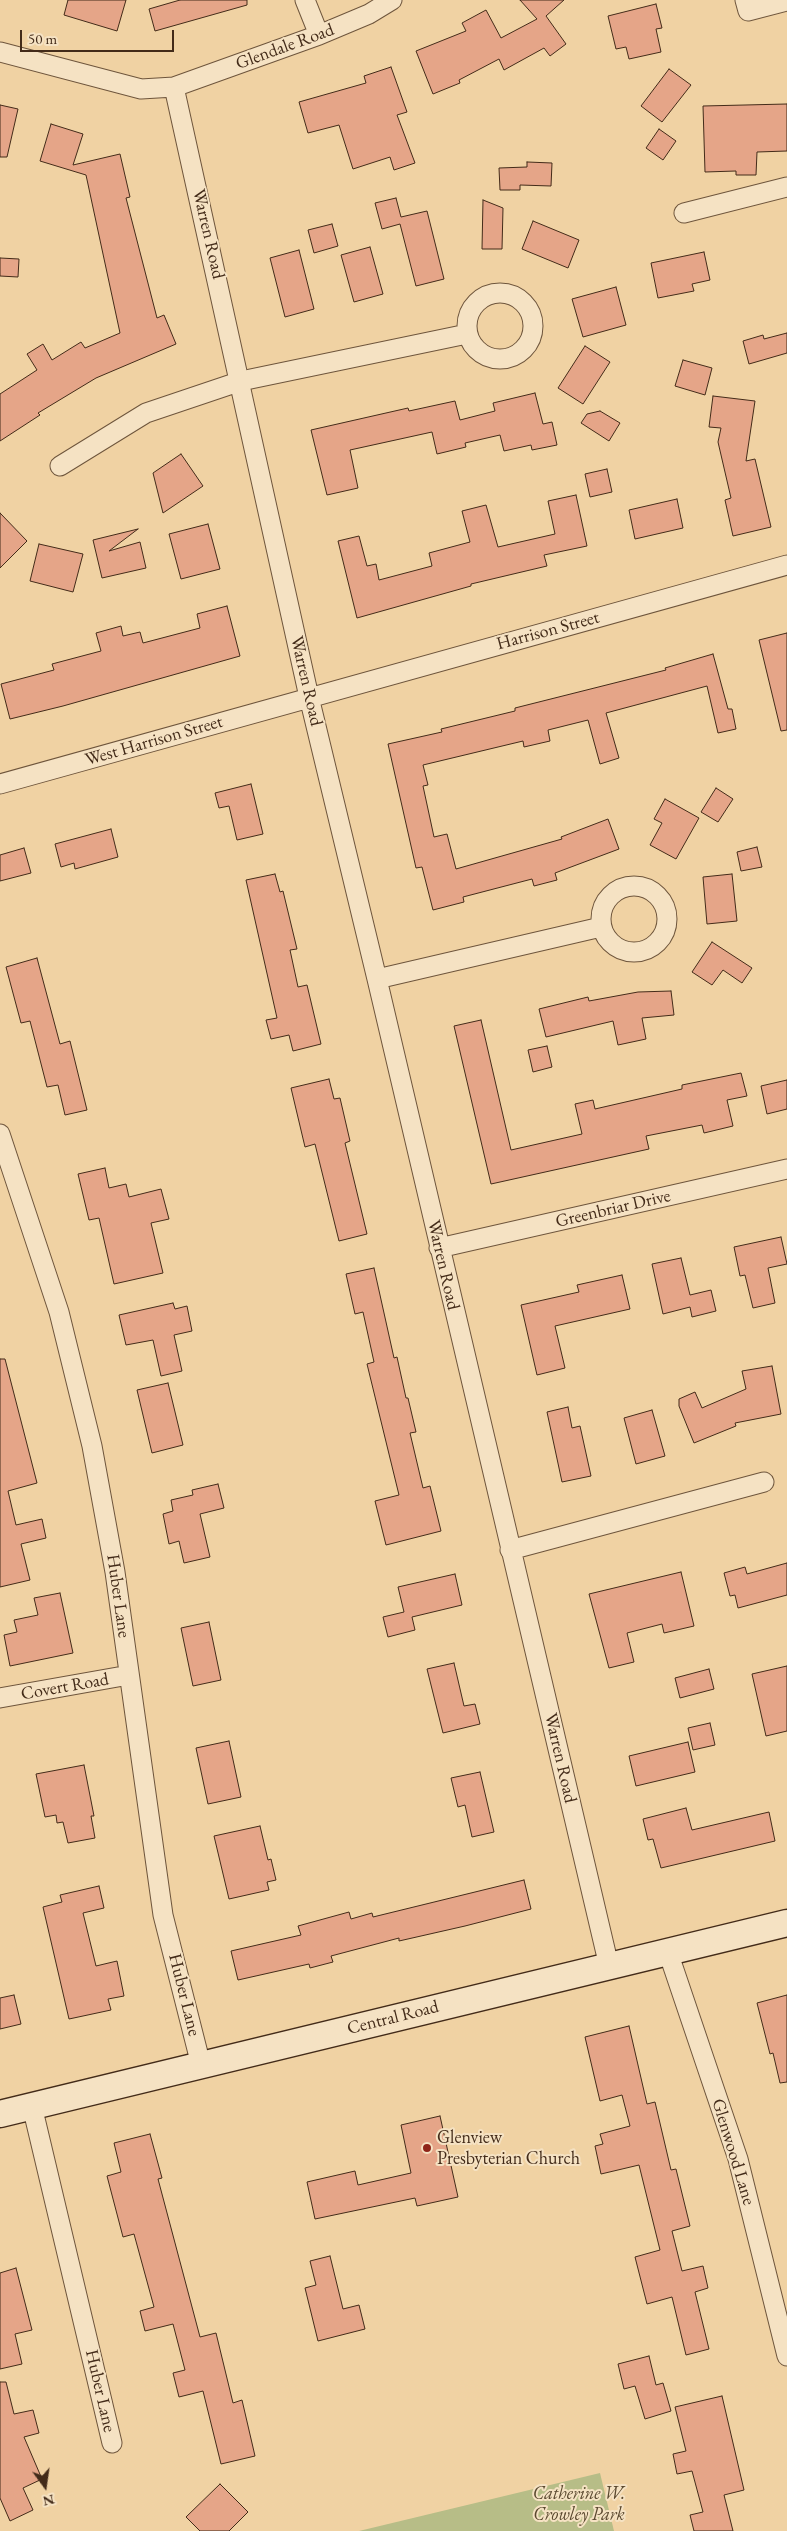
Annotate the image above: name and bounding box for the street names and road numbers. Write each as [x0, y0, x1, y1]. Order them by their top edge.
street label: Glendale Road [233, 19, 337, 75]
street label: Warren Road [187, 187, 229, 281]
street label: Harrison Street [494, 607, 602, 655]
street label: Warren Road [285, 634, 327, 728]
street label: West Harrison Street [83, 711, 225, 771]
street label: Greenbriar Drive [553, 1185, 673, 1233]
street label: Warren Road [422, 1218, 464, 1312]
street label: Huber Lane [101, 1553, 135, 1639]
street label: Covert Road [19, 1669, 111, 1705]
street label: Warren Road [539, 1711, 581, 1805]
street label: Huber Lane [163, 1952, 205, 2038]
street label: Central Road [345, 1996, 441, 2040]
street label: Glenwood Lane [707, 2096, 759, 2208]
street label: Huber Lane [80, 2348, 120, 2434]

